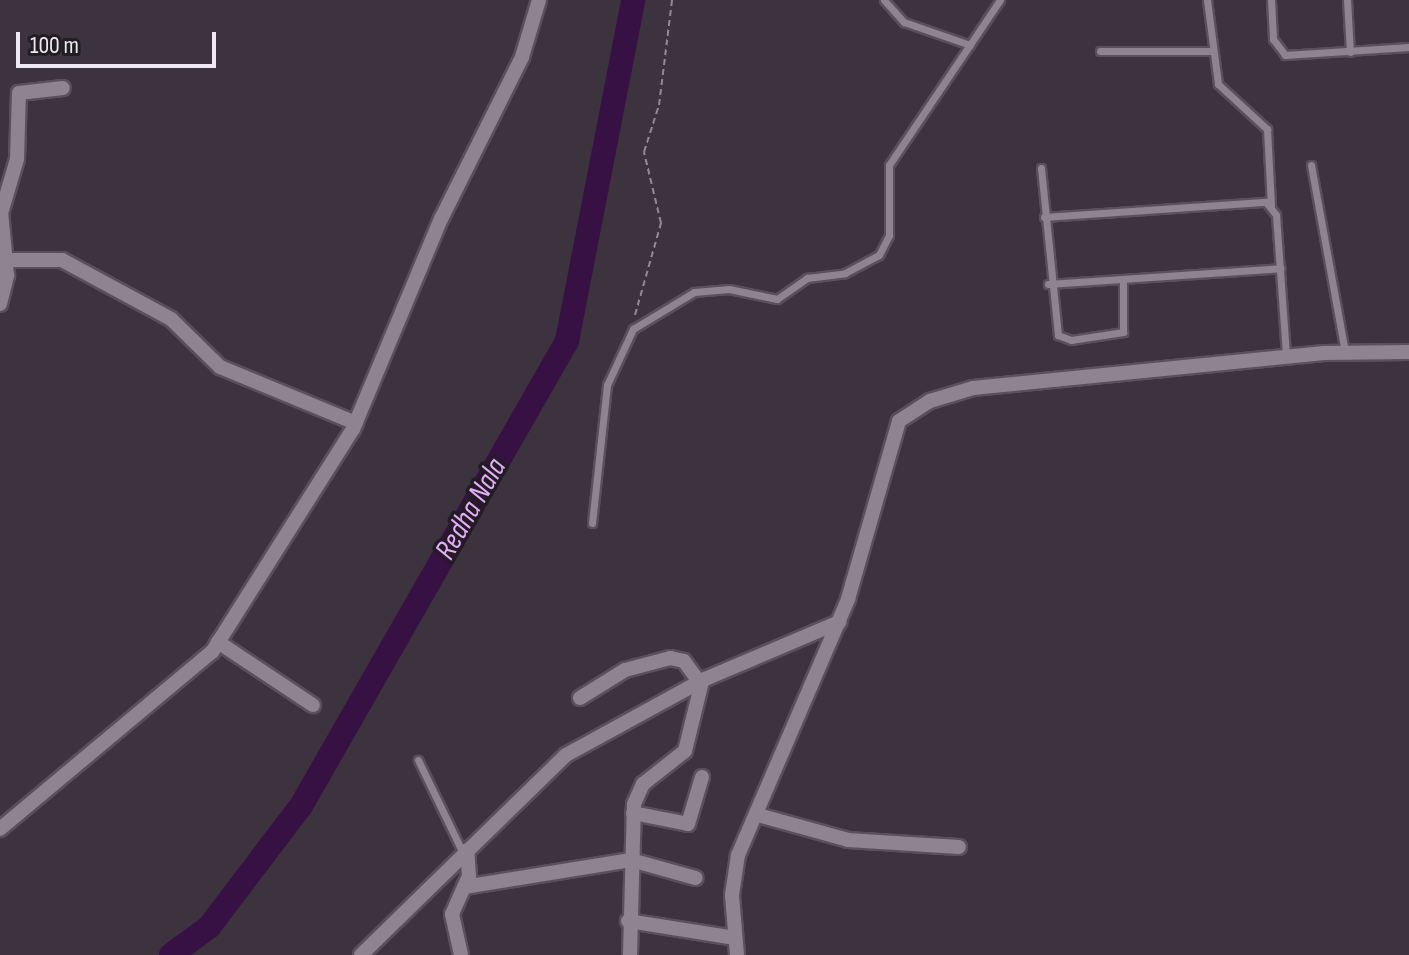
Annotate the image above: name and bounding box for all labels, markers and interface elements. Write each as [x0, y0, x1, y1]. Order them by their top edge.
scale bar [20, 16, 220, 66]
text: 100 m [30, 31, 79, 60]
water label: Redha Nala [428, 452, 514, 566]

